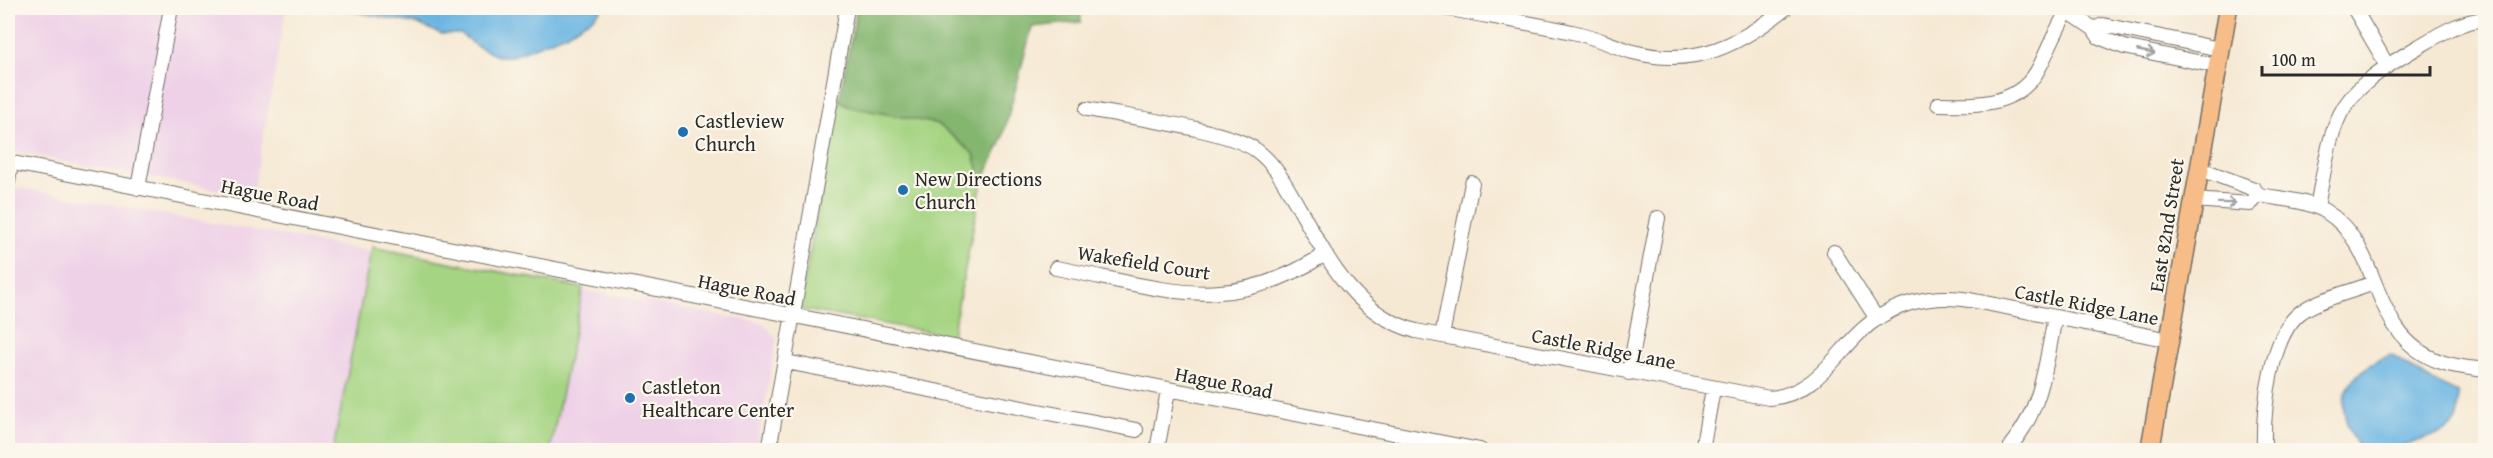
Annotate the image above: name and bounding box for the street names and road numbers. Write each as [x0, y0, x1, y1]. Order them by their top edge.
street label: East 82nd Street [2141, 156, 2191, 294]
street label: Hague Road [219, 170, 322, 218]
street label: Wakefield Court [1075, 237, 1213, 287]
street label: Hague Road [696, 265, 799, 313]
street label: Castle Ridge Lane [2013, 276, 2161, 332]
street label: Castle Ridge Lane [1530, 320, 1678, 376]
street label: Hague Road [1173, 358, 1276, 406]

